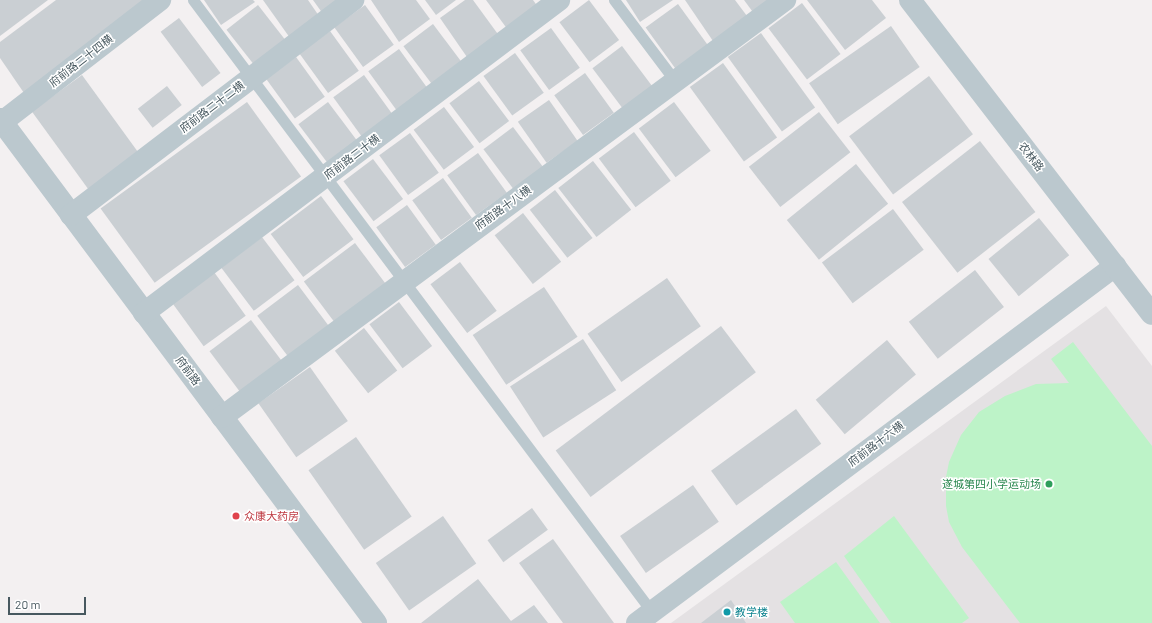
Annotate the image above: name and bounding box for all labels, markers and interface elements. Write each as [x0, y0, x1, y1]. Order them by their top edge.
street label: 府前路二十四横 [47, 32, 115, 90]
street label: 府前路二十二横 [177, 79, 247, 135]
street label: 府前路二十横 [322, 132, 382, 182]
street label: 农林路 [1016, 140, 1046, 174]
street label: 府前路十八横 [472, 183, 534, 233]
street label: 府前路 [173, 354, 203, 388]
street label: 府前路十六横 [846, 419, 906, 469]
place label: 遂城第四小学运动场 [942, 477, 1041, 491]
marker: 遂城第四小学运动场 [1044, 479, 1054, 489]
place label: 众康大药房 [244, 509, 299, 523]
marker: 众康大药房 [231, 511, 241, 521]
scale bar [10, 589, 88, 615]
text: 20 m [15, 597, 41, 611]
place label: 教学楼 [735, 605, 768, 619]
marker: 教学楼 [722, 607, 732, 617]

